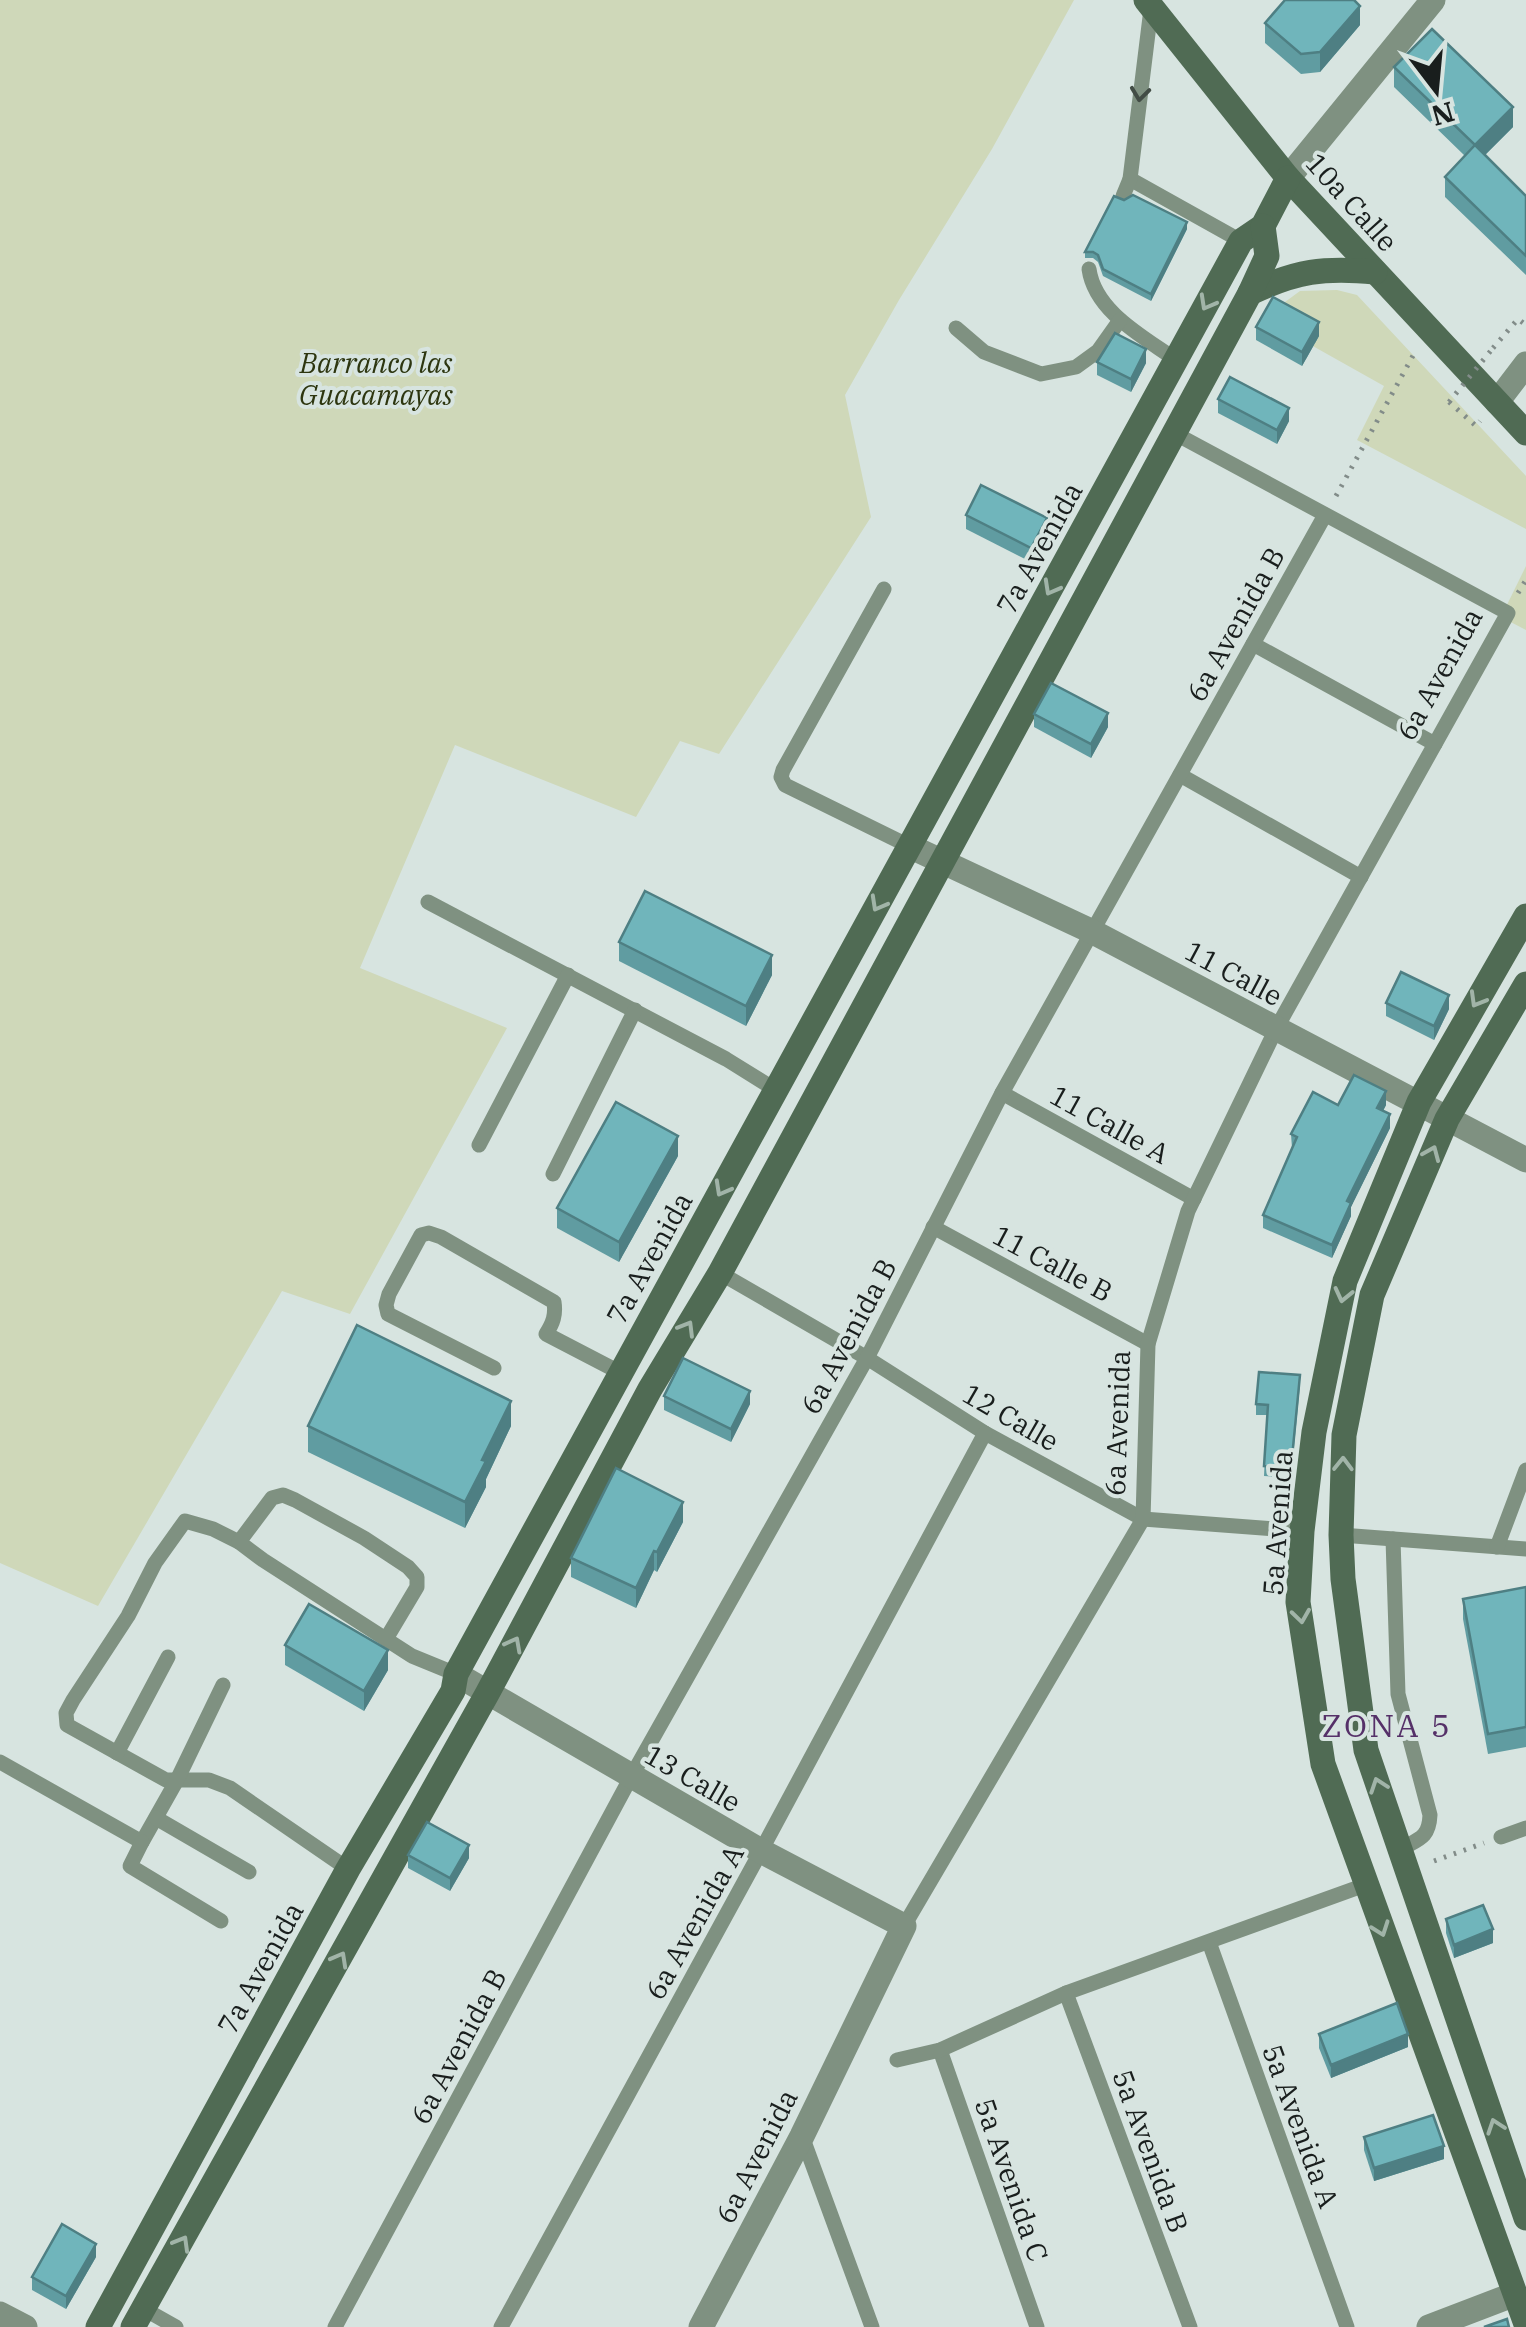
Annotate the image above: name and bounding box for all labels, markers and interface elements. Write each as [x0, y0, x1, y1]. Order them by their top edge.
north arrow [1386, 40, 1486, 140]
one-way arrow [1130, 86, 1151, 102]
text: N [1427, 94, 1459, 135]
street label: 10a Calle [1298, 145, 1406, 259]
one-way arrow [1200, 293, 1220, 311]
park label: Barranco las Guacamayas [299, 344, 454, 413]
street label: 7a Avenida [987, 475, 1091, 621]
street label: 6a Avenida B [1177, 540, 1293, 708]
one-way arrow [1043, 578, 1063, 596]
street label: 6a Avenida [1387, 601, 1491, 747]
one-way arrow [870, 893, 890, 911]
street label: 11 Calle [1179, 932, 1289, 1014]
one-way arrow [1470, 990, 1490, 1008]
street label: 11 Calle A [1044, 1076, 1176, 1172]
one-way arrow [1420, 1146, 1440, 1163]
one-way arrow [714, 1178, 734, 1196]
street label: 7a Avenida [597, 1185, 701, 1331]
street label: 11 Calle B [987, 1216, 1119, 1310]
street label: 6a Avenida B [792, 1252, 904, 1420]
one-way arrow [1334, 1286, 1355, 1303]
one-way arrow [675, 1321, 694, 1339]
street label: 6a Avenida [1096, 1350, 1138, 1496]
street label: 12 Calle [956, 1375, 1066, 1459]
street label: 5a Avenida [1253, 1449, 1301, 1597]
one-way arrow [1333, 1455, 1354, 1471]
one-way arrow [1289, 1608, 1310, 1624]
one-way arrow [502, 1636, 521, 1654]
district label: ZONA 5 [1322, 1704, 1452, 1746]
street label: 13 Calle [638, 1736, 748, 1820]
one-way arrow [1370, 1777, 1390, 1794]
street label: 6a Avenida A [636, 1838, 752, 2006]
street label: 7a Avenida [208, 1895, 312, 2041]
one-way arrow [1369, 1920, 1390, 1937]
one-way arrow [328, 1951, 348, 1969]
street label: 6a Avenida B [402, 1962, 514, 2130]
street label: 5a Avenida A [1254, 2039, 1348, 2213]
street label: 5a Avenida B [1104, 2064, 1198, 2238]
street label: 6a Avenida [706, 2083, 806, 2229]
street label: 5a Avenida C [967, 2093, 1057, 2267]
one-way arrow [1486, 2118, 1506, 2135]
one-way arrow [170, 2235, 189, 2253]

